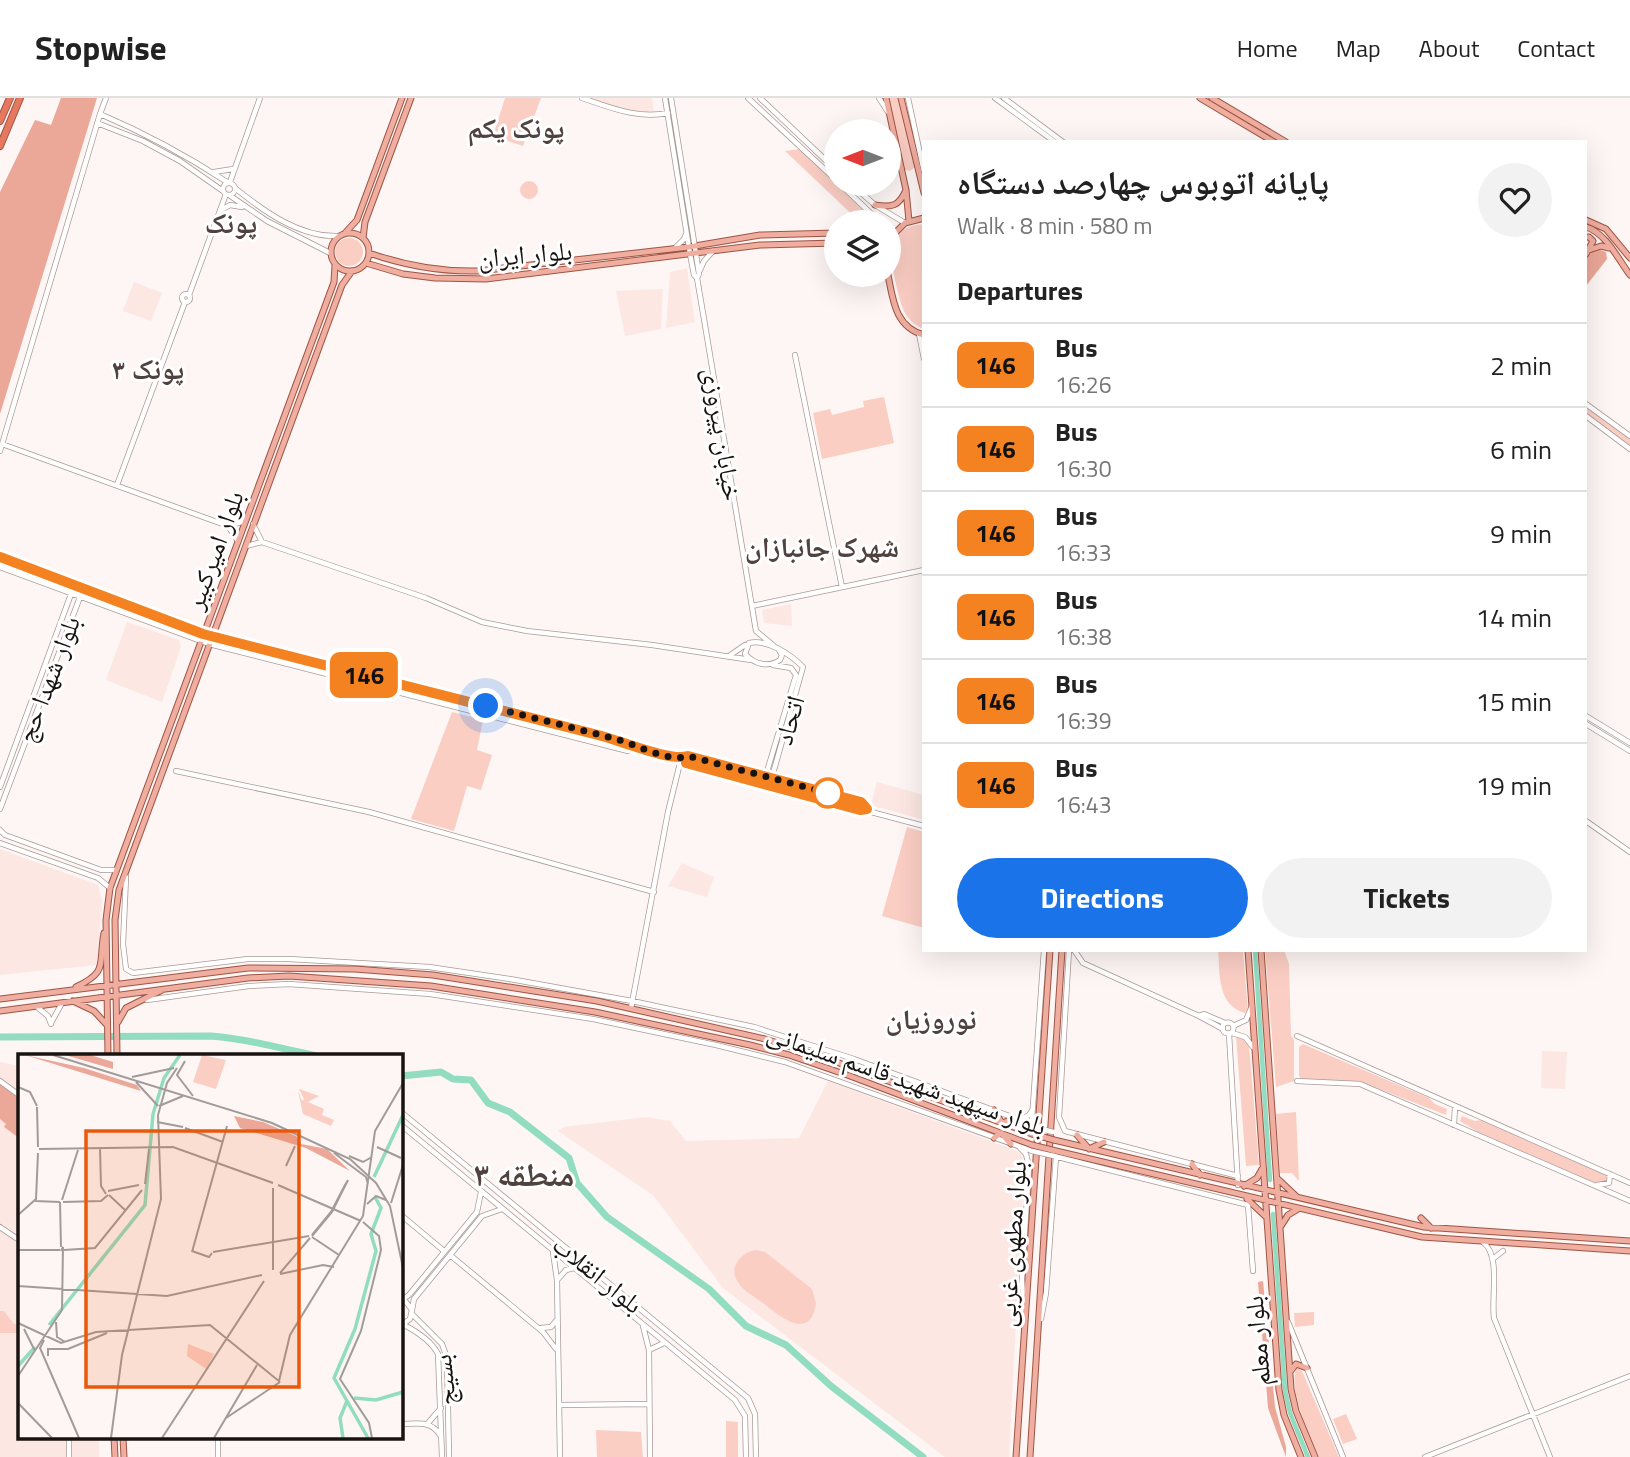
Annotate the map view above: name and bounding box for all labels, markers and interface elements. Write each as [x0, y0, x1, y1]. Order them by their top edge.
text: Stopwise [35, 23, 167, 73]
text: Home [1237, 30, 1298, 66]
text: Map [1336, 30, 1381, 66]
text: About [1419, 30, 1479, 66]
text: Contact [1517, 30, 1595, 66]
district label: پونک یکم [468, 106, 564, 149]
north arrow [824, 119, 901, 196]
map controls [824, 119, 901, 287]
text: پایانه اتوبوس چهارصد دستگاه [957, 157, 1329, 207]
button: heart [1478, 163, 1552, 237]
district label: پونک [205, 201, 257, 244]
text: Walk · 8 min · 580 m [957, 208, 1153, 243]
button: layers [824, 210, 901, 287]
street label: بلوار ایران [476, 230, 574, 278]
text: Departures [957, 271, 1083, 310]
text: Bus [1055, 328, 1097, 367]
text: 2 min [1490, 346, 1552, 385]
district label: پونک ۳ [112, 347, 184, 390]
text: 146 [975, 347, 1016, 383]
street label: خیابان پیروزی [693, 365, 753, 503]
text: 16:26 [1055, 367, 1112, 402]
text: Bus [1055, 412, 1097, 451]
text: 6 min [1490, 430, 1552, 469]
text: 146 [975, 431, 1016, 467]
text: 16:30 [1055, 451, 1112, 486]
street label: بلوار امیرکبیر [174, 485, 253, 616]
text: Bus [1055, 496, 1097, 535]
text: 9 min [1490, 514, 1552, 553]
text: 146 [975, 515, 1016, 551]
district label: شهرک جانبازان [745, 525, 899, 568]
text: 16:33 [1055, 535, 1112, 570]
text: Bus [1055, 580, 1097, 619]
text: 14 min [1476, 598, 1552, 637]
text: 146 [975, 599, 1016, 635]
street label: بلوار شهدا حج [6, 610, 90, 748]
text: 16:38 [1055, 619, 1112, 654]
line badge: 146 [324, 652, 404, 698]
text: 146 [344, 657, 384, 693]
text: Bus [1055, 664, 1097, 703]
text: 15 min [1476, 682, 1552, 721]
text: 146 [975, 683, 1016, 719]
your location [468, 688, 503, 723]
street label: اتحاد [763, 691, 815, 749]
text: 16:39 [1055, 703, 1112, 738]
text: Bus [1055, 748, 1097, 787]
text: 19 min [1476, 766, 1552, 805]
text: 146 [975, 767, 1016, 803]
unlabelled marker [813, 778, 843, 808]
text: 16:43 [1055, 787, 1112, 822]
button: Directions [957, 858, 1248, 938]
button: Tickets [1262, 858, 1552, 938]
district label: نوروزیان [886, 997, 976, 1040]
street label: بلوار سپهبد شهید قاسم سلیمانی [762, 1013, 1052, 1145]
inset map [18, 1054, 402, 1440]
district label: منطقه ۳ [474, 1149, 574, 1199]
street label: بلوار مطهری غربی [986, 1159, 1036, 1329]
street label: بلوار انقلاب [544, 1225, 652, 1323]
street label: بلوار معلم [1234, 1294, 1280, 1388]
street label: بسیج [422, 1353, 466, 1407]

